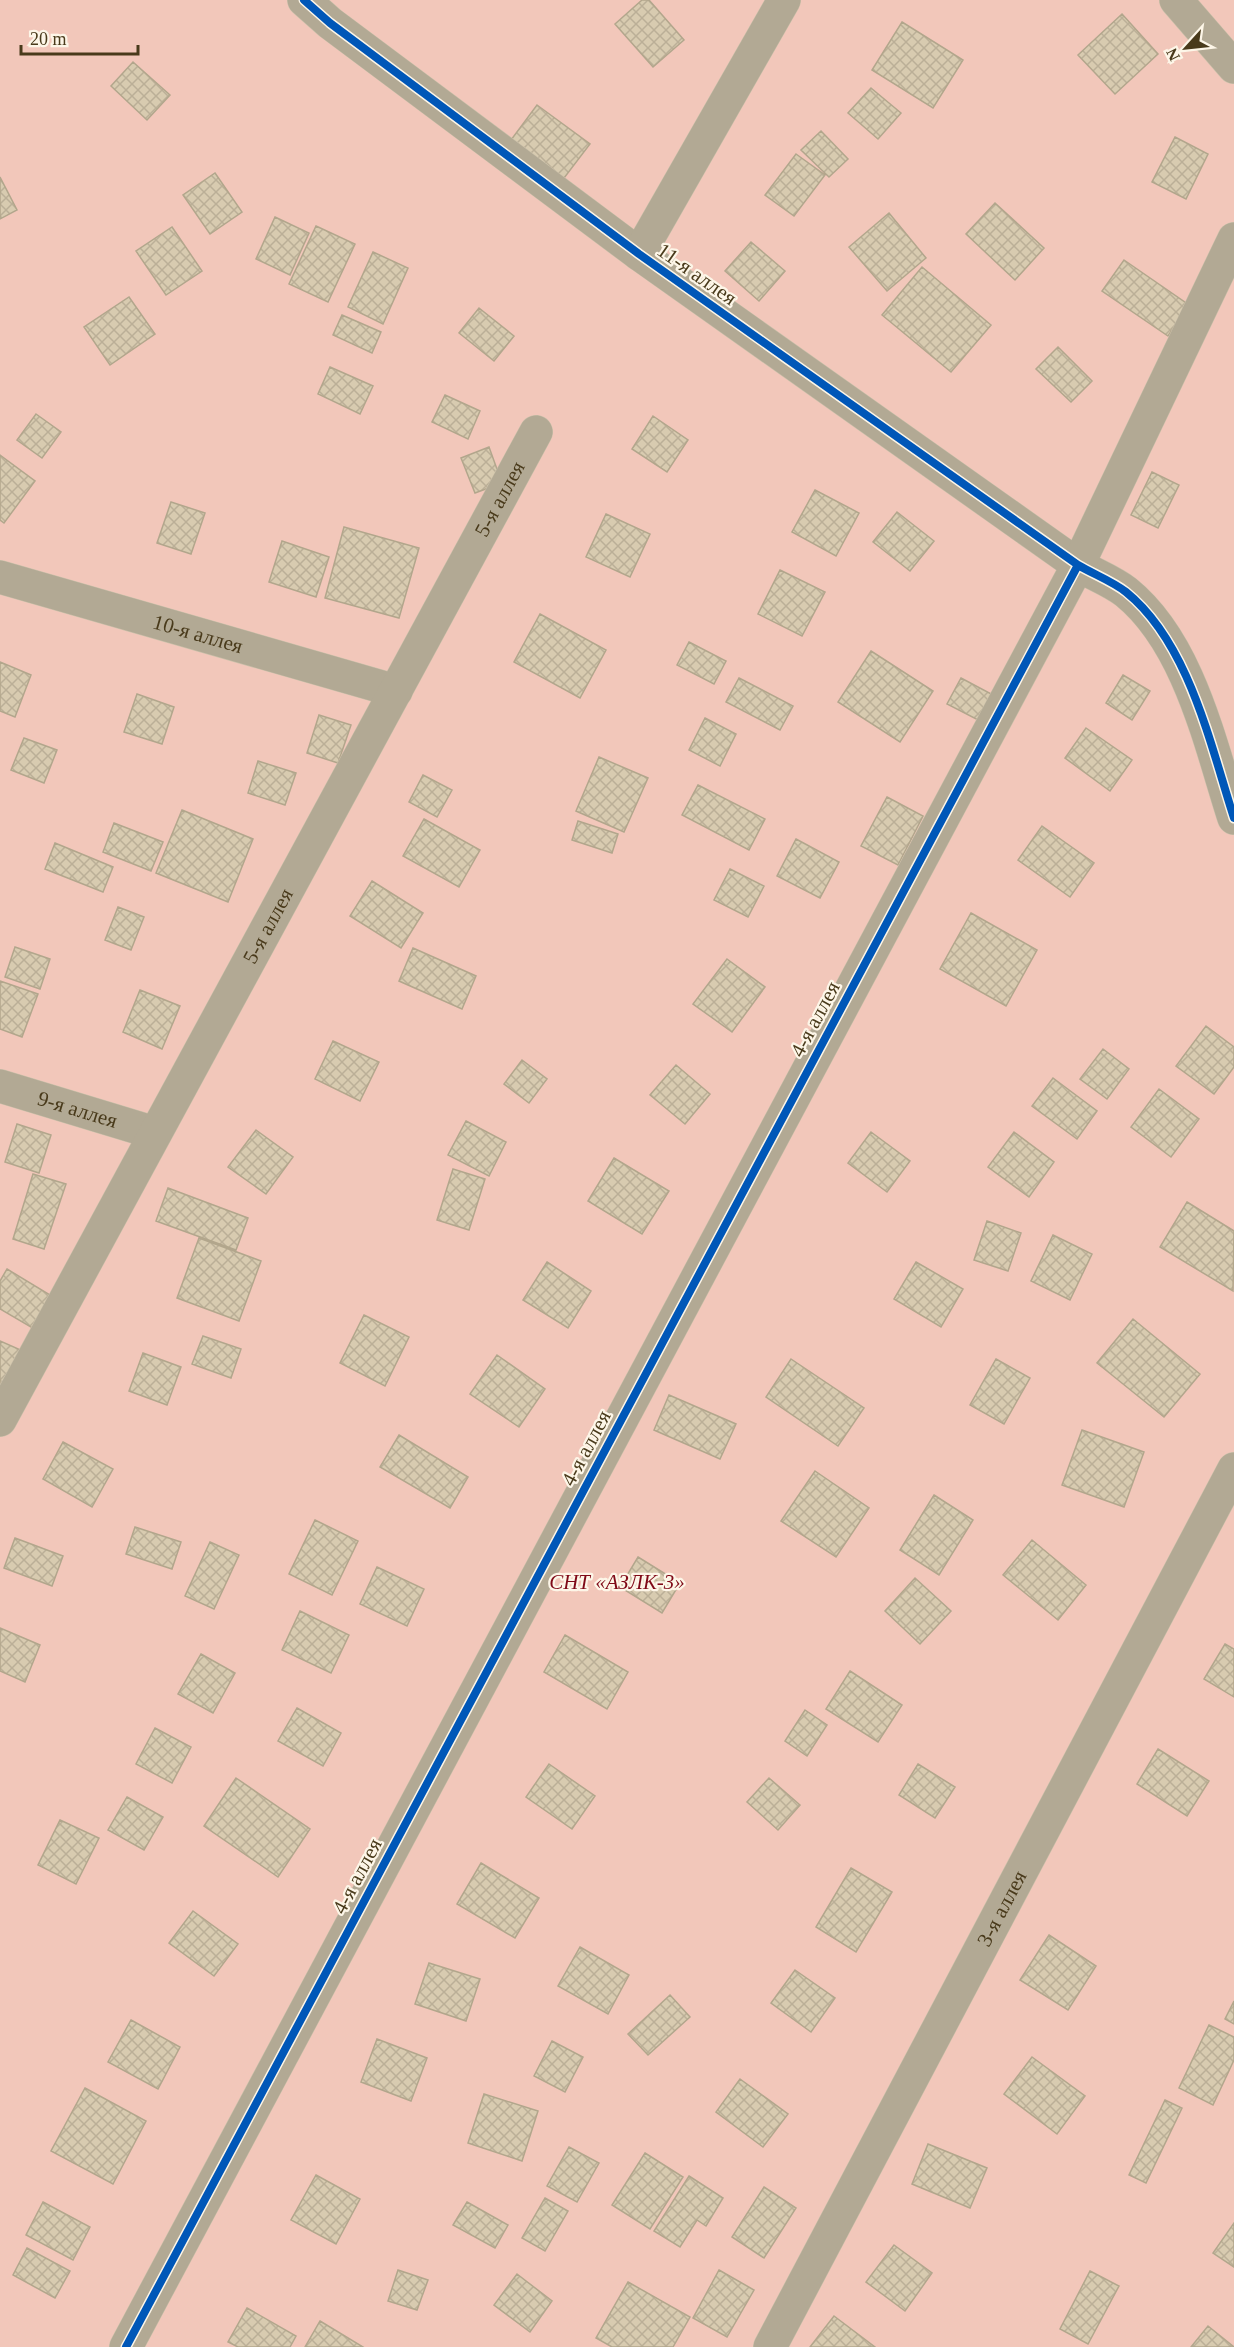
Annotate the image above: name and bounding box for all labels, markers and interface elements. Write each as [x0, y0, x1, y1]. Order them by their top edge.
scale bar [21, 18, 138, 56]
north arrow [1156, 18, 1216, 78]
text: 20 m [30, 29, 67, 49]
text: N [1163, 45, 1183, 64]
street label: 11-я аллея [653, 238, 742, 310]
street label: 5-я аллея [470, 457, 530, 541]
street label: 10-я аллея [150, 610, 246, 658]
street label: 5-я аллея [238, 884, 298, 968]
street label: 4-я аллея [785, 977, 845, 1061]
street label: 9-я аллея [35, 1086, 121, 1133]
street label: 4-я аллея [556, 1406, 616, 1490]
park label: СНТ «АЗЛК-3» [549, 1570, 685, 1594]
street label: 4-я аллея [327, 1834, 387, 1918]
street label: 3-я аллея [972, 1866, 1032, 1950]

